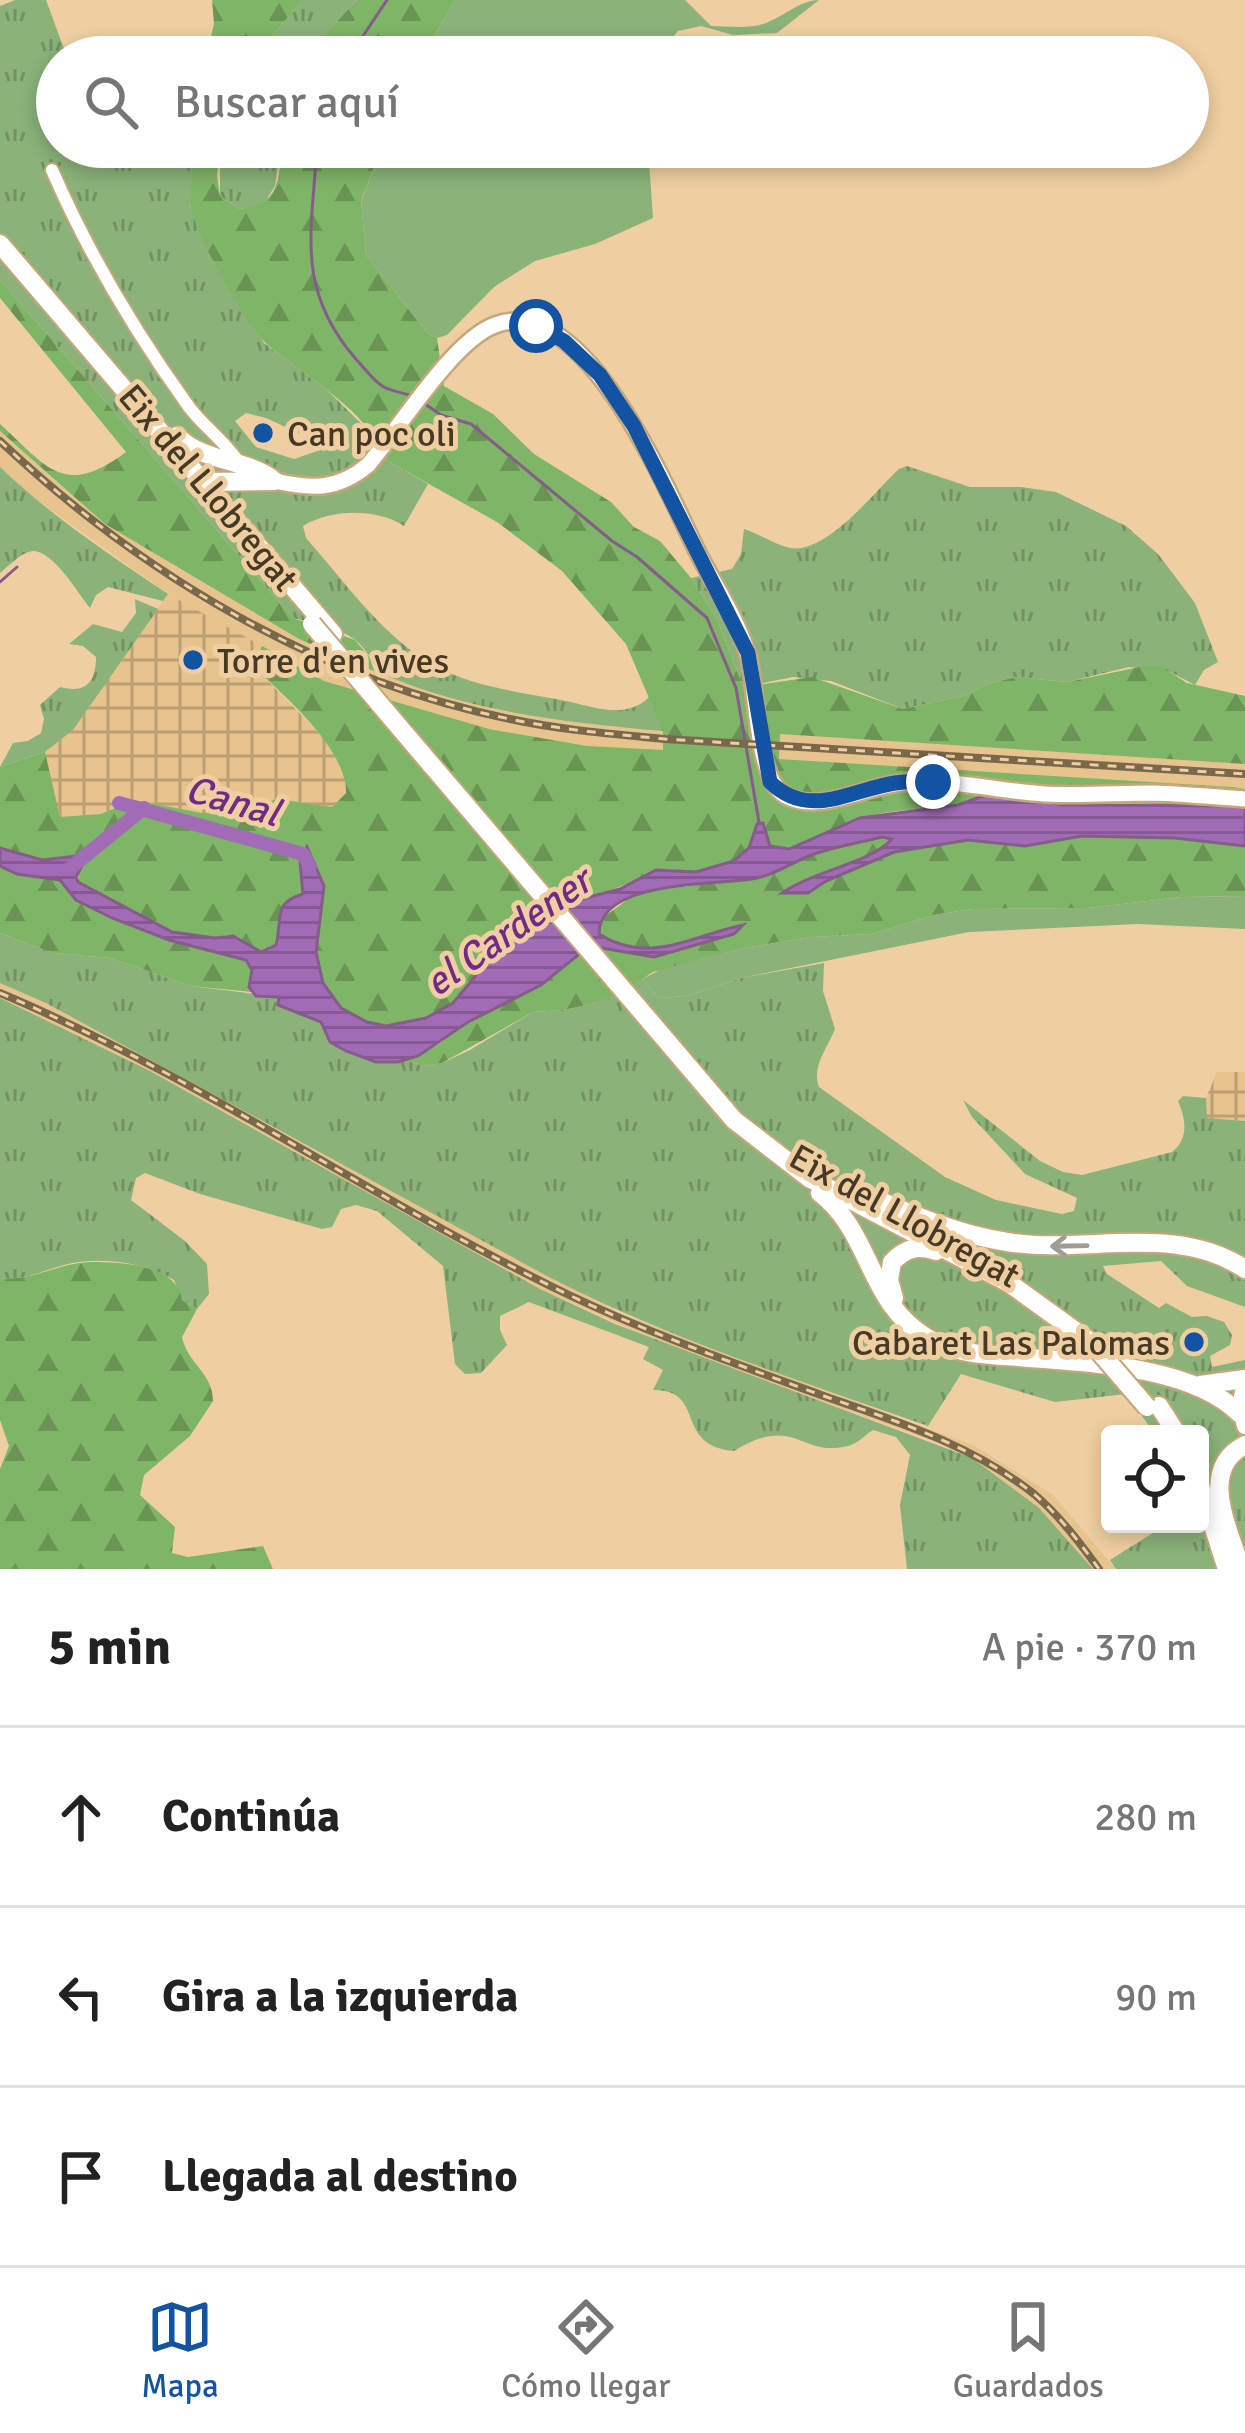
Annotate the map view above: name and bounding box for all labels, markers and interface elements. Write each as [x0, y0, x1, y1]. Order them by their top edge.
search box [36, 36, 1209, 168]
icon: search [78, 69, 144, 135]
text: Buscar aquí [174, 75, 399, 130]
route start [509, 299, 563, 353]
street label: Eix del Llobregat [108, 375, 307, 601]
place label: Can poc oli [287, 412, 456, 457]
marker: Can poc oli [250, 420, 276, 446]
place label: Torre d'en vives [217, 639, 449, 684]
marker: Torre d'en vives [180, 647, 206, 673]
route end [906, 755, 960, 809]
water label: Canal [180, 765, 288, 838]
water label: el Cardener [415, 854, 604, 1007]
street label: Eix del Llobregat [781, 1134, 1027, 1298]
one-way arrow [1050, 1235, 1089, 1258]
place label: Cabaret Las Palomas [852, 1321, 1170, 1366]
marker: Cabaret Las Palomas [1181, 1329, 1207, 1355]
map controls [1101, 1425, 1209, 1533]
button: locate [1101, 1425, 1209, 1533]
text: 5 min [48, 1616, 171, 1679]
text: A pie · 370 m [982, 1623, 1197, 1671]
icon: ahead [48, 1784, 114, 1850]
text: Continúa [162, 1789, 340, 1844]
text: 280 m [1094, 1793, 1197, 1841]
icon: left [48, 1964, 114, 2030]
text: Gira a la izquierda [162, 1969, 518, 2024]
text: 90 m [1115, 1973, 1197, 2021]
icon: arrive [48, 2144, 114, 2210]
text: Llegada al destino [162, 2149, 518, 2204]
tab: Mapa [141, 2294, 219, 2407]
tab: Cómo llegar [501, 2294, 670, 2407]
tab: Guardados [953, 2294, 1104, 2407]

